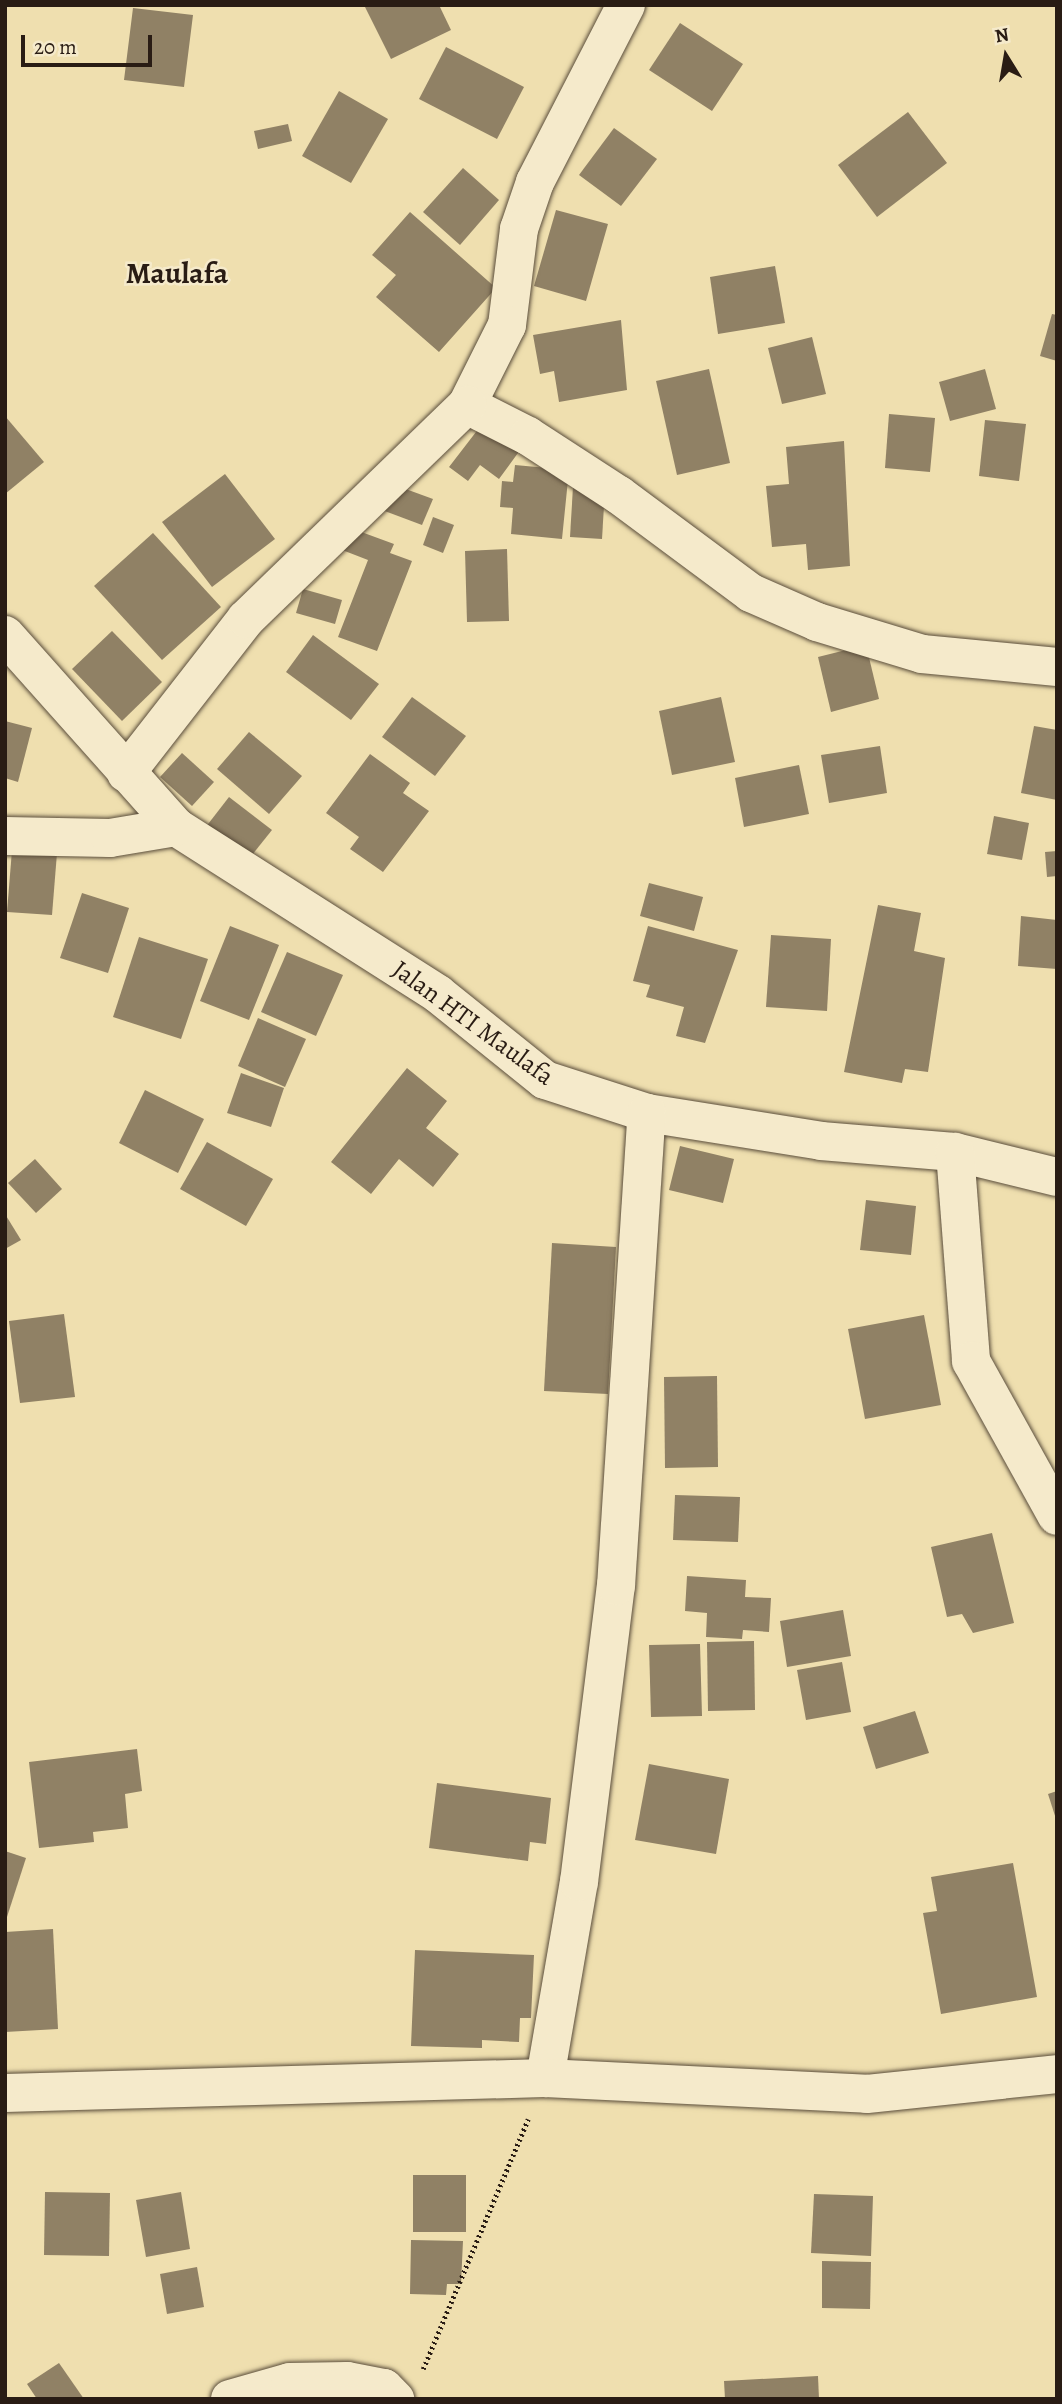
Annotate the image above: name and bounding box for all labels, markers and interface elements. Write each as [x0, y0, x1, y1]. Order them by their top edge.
scale bar [24, 21, 156, 65]
north arrow [971, 21, 1041, 91]
text: N [993, 21, 1011, 49]
text: 20 m [34, 33, 77, 61]
district label: Maulafa [126, 255, 228, 291]
street label: Jalan HTI Maulafa [386, 954, 560, 1092]

